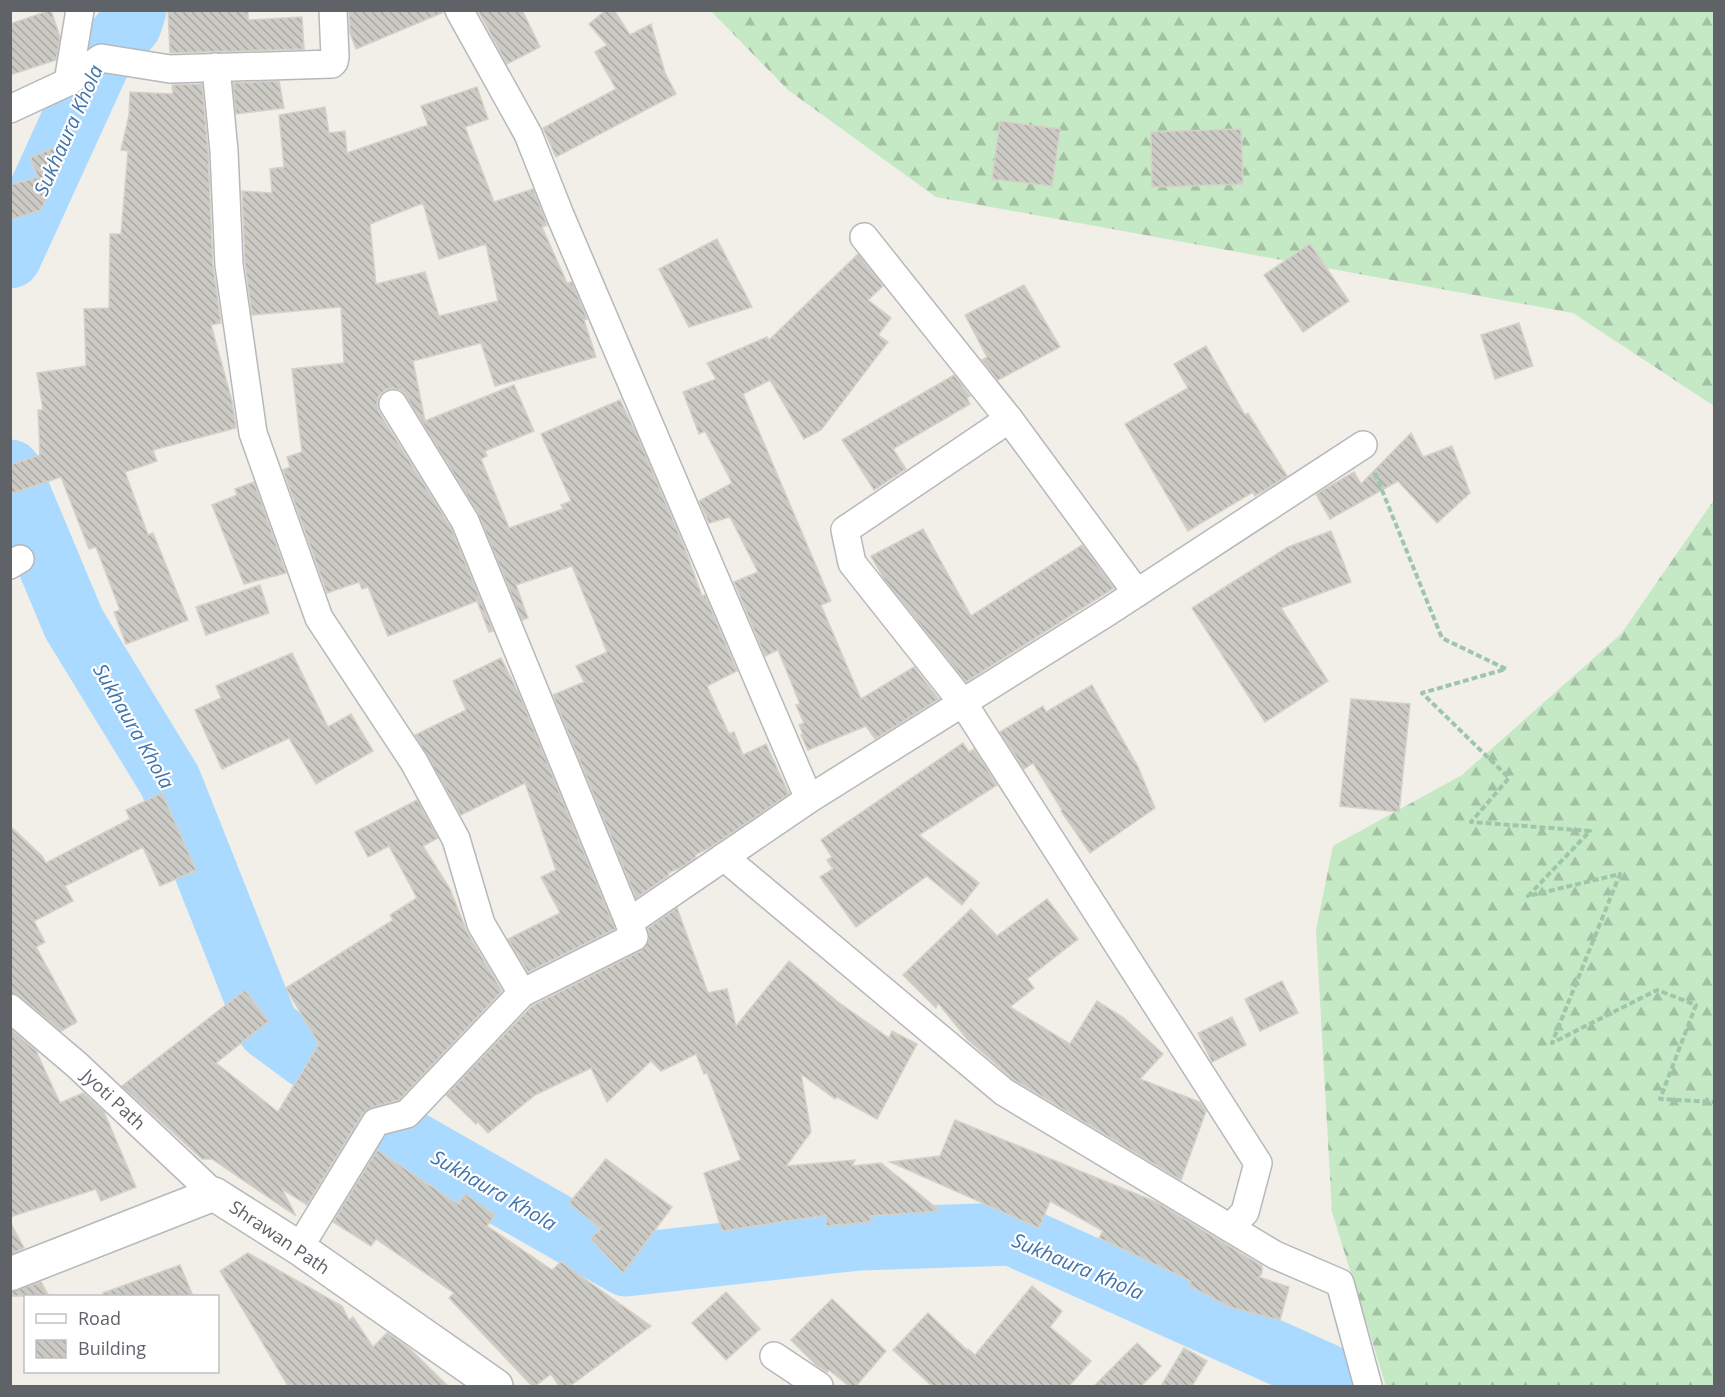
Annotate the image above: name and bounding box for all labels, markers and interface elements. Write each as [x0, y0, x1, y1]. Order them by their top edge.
water label: Sukhaura Khola [27, 60, 109, 200]
water label: Sukhaura Khola [87, 658, 181, 794]
street label: Jyoti Path [76, 1062, 151, 1135]
water label: Sukhaura Khola [426, 1143, 562, 1237]
street label: Shrawan Path [225, 1195, 335, 1279]
water label: Sukhaura Khola [1008, 1226, 1148, 1306]
legend [24, 1295, 219, 1373]
text: Road [78, 1306, 121, 1330]
text: Building [78, 1336, 146, 1360]

